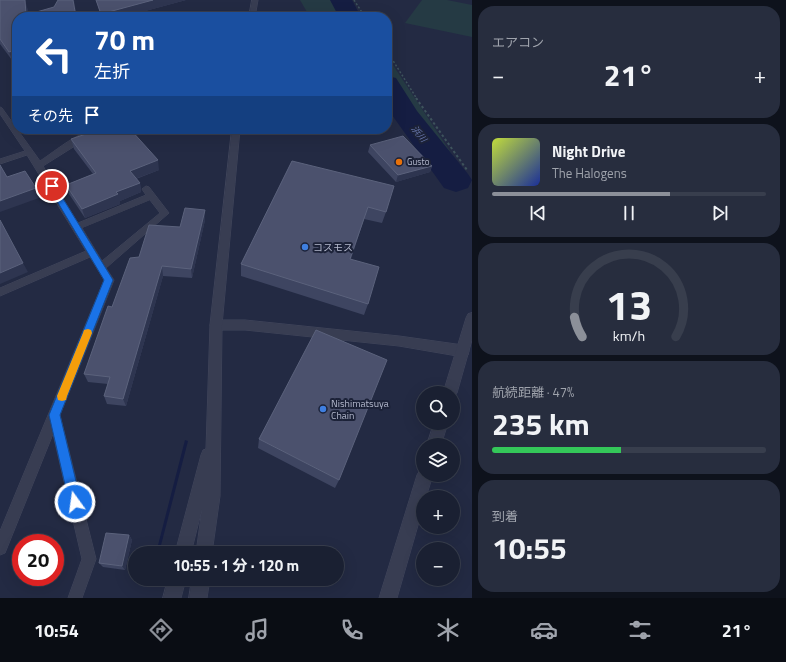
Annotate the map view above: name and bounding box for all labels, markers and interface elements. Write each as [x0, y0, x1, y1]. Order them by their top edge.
text: 70 m [94, 18, 155, 61]
icon: left [28, 28, 80, 80]
text: エアコン [492, 32, 544, 52]
text: 21° [604, 52, 654, 98]
text: 左折 [94, 58, 130, 85]
text: − [492, 58, 504, 92]
text: + [754, 58, 766, 92]
text: その先 [28, 104, 73, 127]
icon: arrive [81, 104, 103, 126]
water label: 浜川 [409, 123, 431, 146]
text: Night Drive [552, 140, 625, 163]
place label: Gusto [407, 155, 430, 168]
marker: Gusto [394, 157, 404, 167]
text: The Halogens [552, 163, 627, 183]
pin [35, 169, 69, 203]
icon: arrive [41, 175, 63, 197]
icon: previous [527, 202, 549, 224]
icon: pause [618, 202, 640, 224]
icon: next [709, 202, 731, 224]
place label: コスモス [313, 240, 353, 255]
marker: コスモス [300, 242, 310, 252]
text: 13 [606, 273, 652, 336]
text: km/h [613, 325, 645, 347]
text: 航続距離 · 47% [492, 382, 574, 402]
map controls [416, 386, 460, 586]
button: search [416, 386, 460, 430]
place label: Nishimatsuya Chain [331, 396, 389, 423]
text: 235 km [492, 401, 590, 447]
marker: Nishimatsuya Chain [318, 404, 328, 414]
button: layers [416, 438, 460, 482]
position arrow [54, 481, 96, 523]
button: + [416, 490, 460, 534]
text: 到着 [492, 506, 518, 526]
text: 10:55 [492, 525, 567, 571]
speed limit sign: 20 [12, 534, 64, 586]
button: − [416, 542, 460, 586]
text: 10:55 · 1 分 · 120 m [173, 554, 299, 577]
icon: directions [147, 616, 175, 644]
icon: music [243, 616, 271, 644]
icon: phone [338, 616, 366, 644]
icon: climate [434, 616, 462, 644]
icon: car [530, 616, 558, 644]
icon: filters [626, 616, 654, 644]
text: 10:54 [34, 617, 79, 644]
text: 21° [722, 617, 752, 644]

